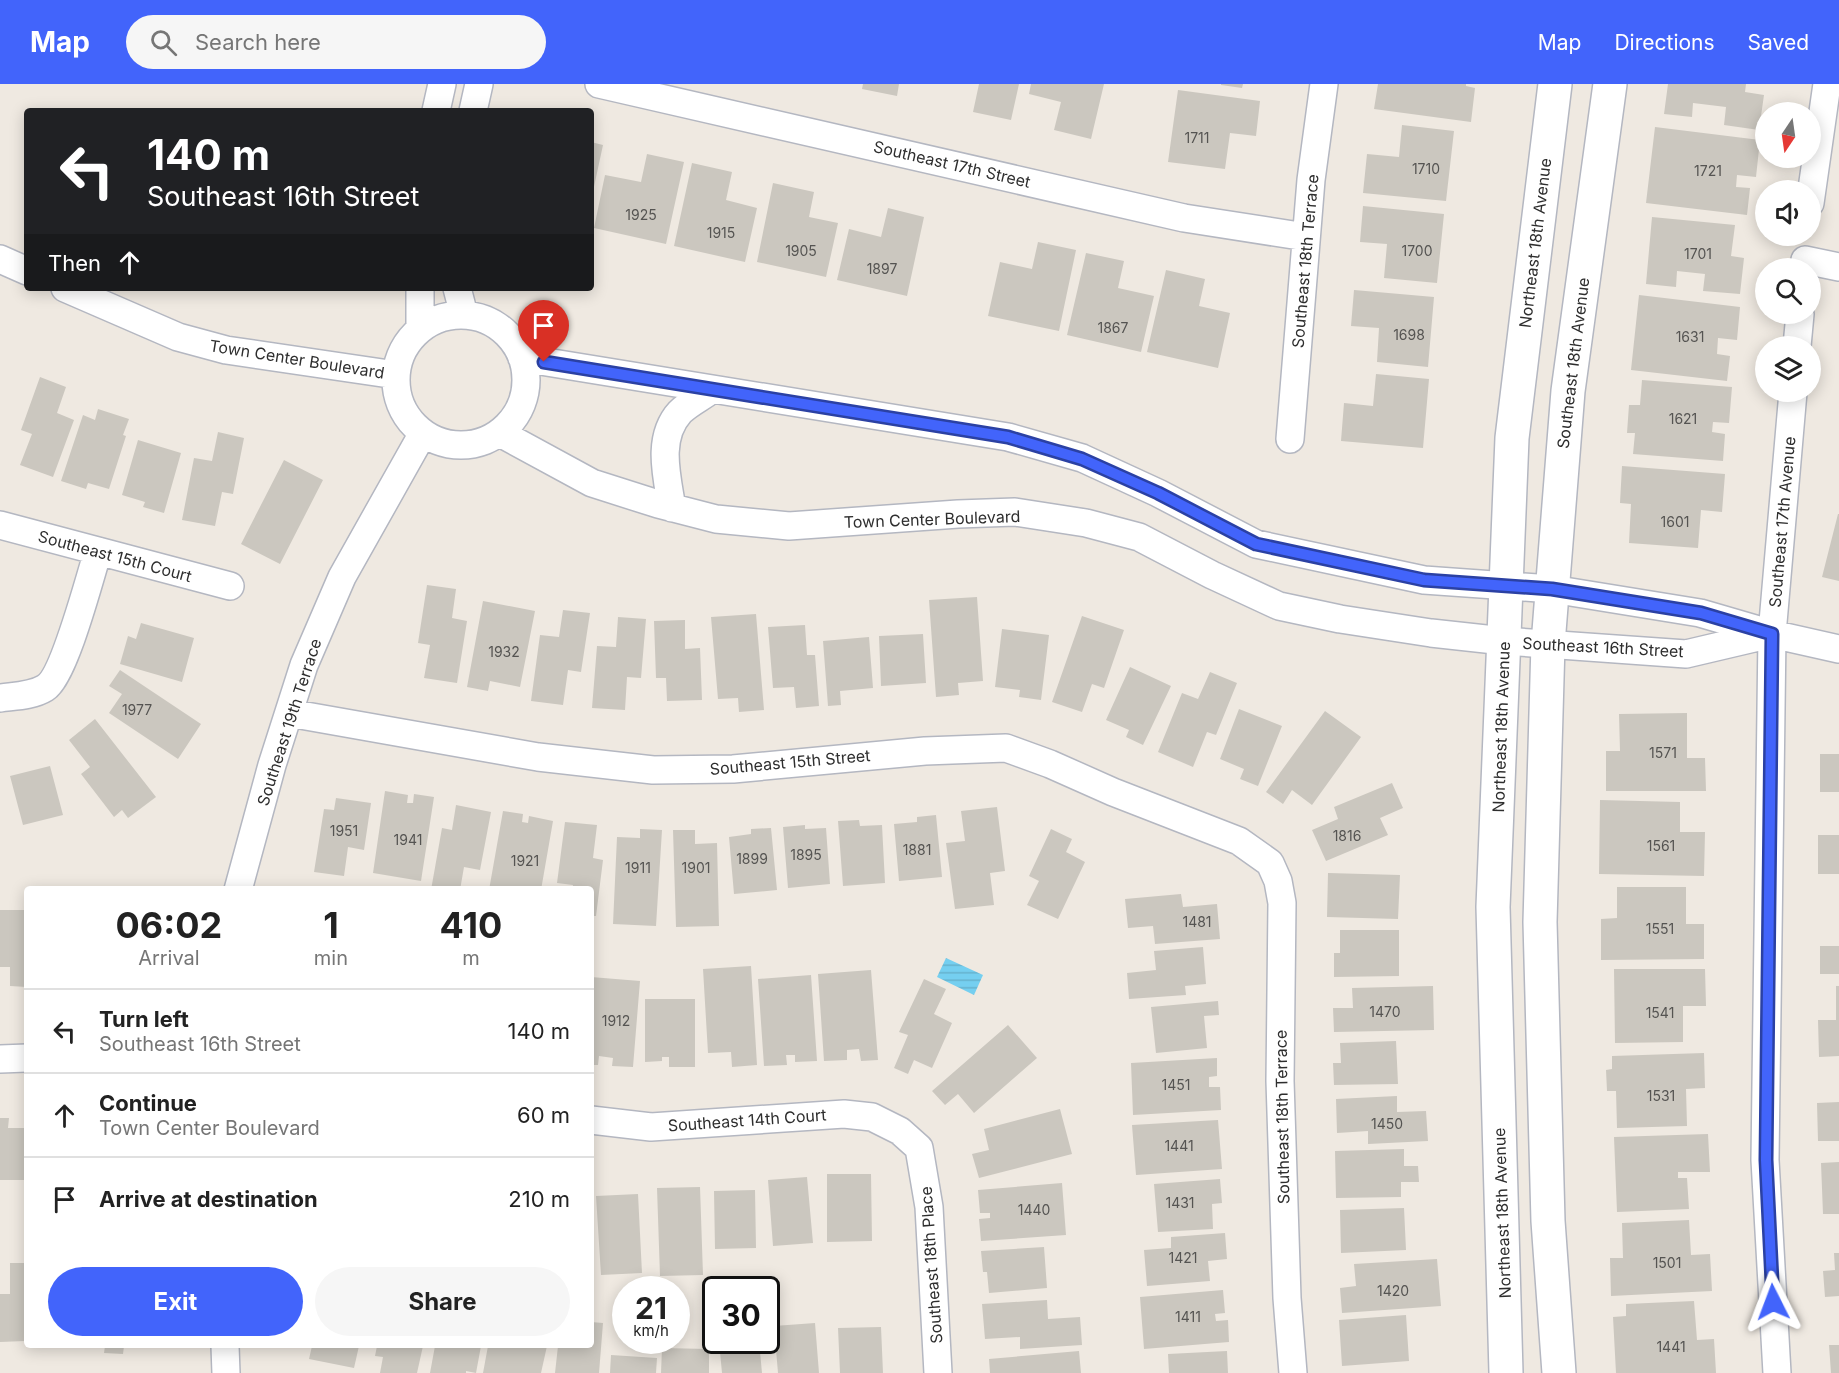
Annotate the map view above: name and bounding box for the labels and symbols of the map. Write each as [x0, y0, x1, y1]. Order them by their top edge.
north arrow [1755, 102, 1821, 168]
house number: 1711 [1184, 129, 1210, 146]
street label: Southeast 17th Street [872, 136, 1032, 192]
street label: Northeast 18th Avenue [1515, 157, 1555, 329]
house number: 1710 [1412, 160, 1440, 177]
house number: 1721 [1694, 162, 1722, 179]
street label: Southeast 18th Terrace [1287, 173, 1323, 349]
house number: 1925 [625, 206, 657, 223]
house number: 1915 [707, 224, 735, 241]
house number: 1905 [785, 242, 817, 259]
house number: 1700 [1401, 242, 1433, 259]
house number: 1701 [1684, 245, 1712, 262]
house number: 1897 [867, 260, 897, 277]
street label: Southeast 18th Avenue [1553, 276, 1593, 450]
pin [518, 300, 569, 362]
house number: 1867 [1098, 319, 1129, 336]
house number: 1698 [1393, 326, 1425, 343]
house number: 1631 [1676, 328, 1704, 345]
street label: Town Center Boulevard [208, 335, 386, 383]
house number: 1621 [1669, 410, 1697, 427]
street label: Southeast 17th Avenue [1765, 436, 1799, 608]
street label: Town Center Boulevard [843, 506, 1021, 532]
house number: 1601 [1661, 513, 1689, 530]
street label: Southeast 15th Court [36, 526, 194, 586]
street label: Southeast 16th Street [1522, 633, 1684, 661]
street label: Southeast 19th Terrace [252, 636, 326, 808]
street label: Northeast 18th Avenue [1488, 641, 1514, 813]
house number: 1932 [488, 643, 520, 660]
house number: 1977 [122, 701, 152, 718]
house number: 1571 [1649, 744, 1677, 761]
street label: Southeast 15th Street [709, 745, 871, 779]
house number: 1951 [330, 822, 358, 839]
house number: 1816 [1333, 827, 1361, 844]
house number: 1941 [394, 831, 422, 848]
house number: 1561 [1647, 837, 1675, 854]
house number: 1881 [903, 841, 931, 858]
house number: 1895 [790, 846, 822, 863]
house number: 1899 [736, 850, 768, 867]
house number: 1921 [511, 852, 539, 869]
house number: 1911 [625, 859, 651, 876]
house number: 1901 [682, 859, 710, 876]
house number: 1481 [1182, 913, 1212, 930]
house number: 1551 [1646, 920, 1674, 937]
house number: 1470 [1369, 1003, 1401, 1020]
house number: 1541 [1646, 1004, 1674, 1021]
house number: 1912 [602, 1012, 630, 1029]
street label: Southeast 18th Terrace [1270, 1030, 1294, 1204]
house number: 1451 [1162, 1076, 1190, 1093]
house number: 1531 [1647, 1087, 1675, 1104]
street label: Southeast 14th Court [667, 1104, 827, 1136]
house number: 1450 [1371, 1115, 1403, 1132]
street label: Northeast 18th Avenue [1489, 1127, 1515, 1299]
house number: 1441 [1164, 1137, 1194, 1154]
street label: Southeast 18th Place [916, 1186, 946, 1344]
house number: 1431 [1165, 1194, 1195, 1211]
house number: 1440 [1018, 1201, 1050, 1218]
house number: 1421 [1169, 1249, 1197, 1266]
house number: 1501 [1653, 1254, 1681, 1271]
position arrow [1741, 1270, 1805, 1334]
speed limit sign: 30 [702, 1276, 780, 1354]
house number: 1420 [1377, 1282, 1409, 1299]
house number: 1411 [1175, 1308, 1201, 1325]
house number: 1441 [1656, 1338, 1686, 1355]

